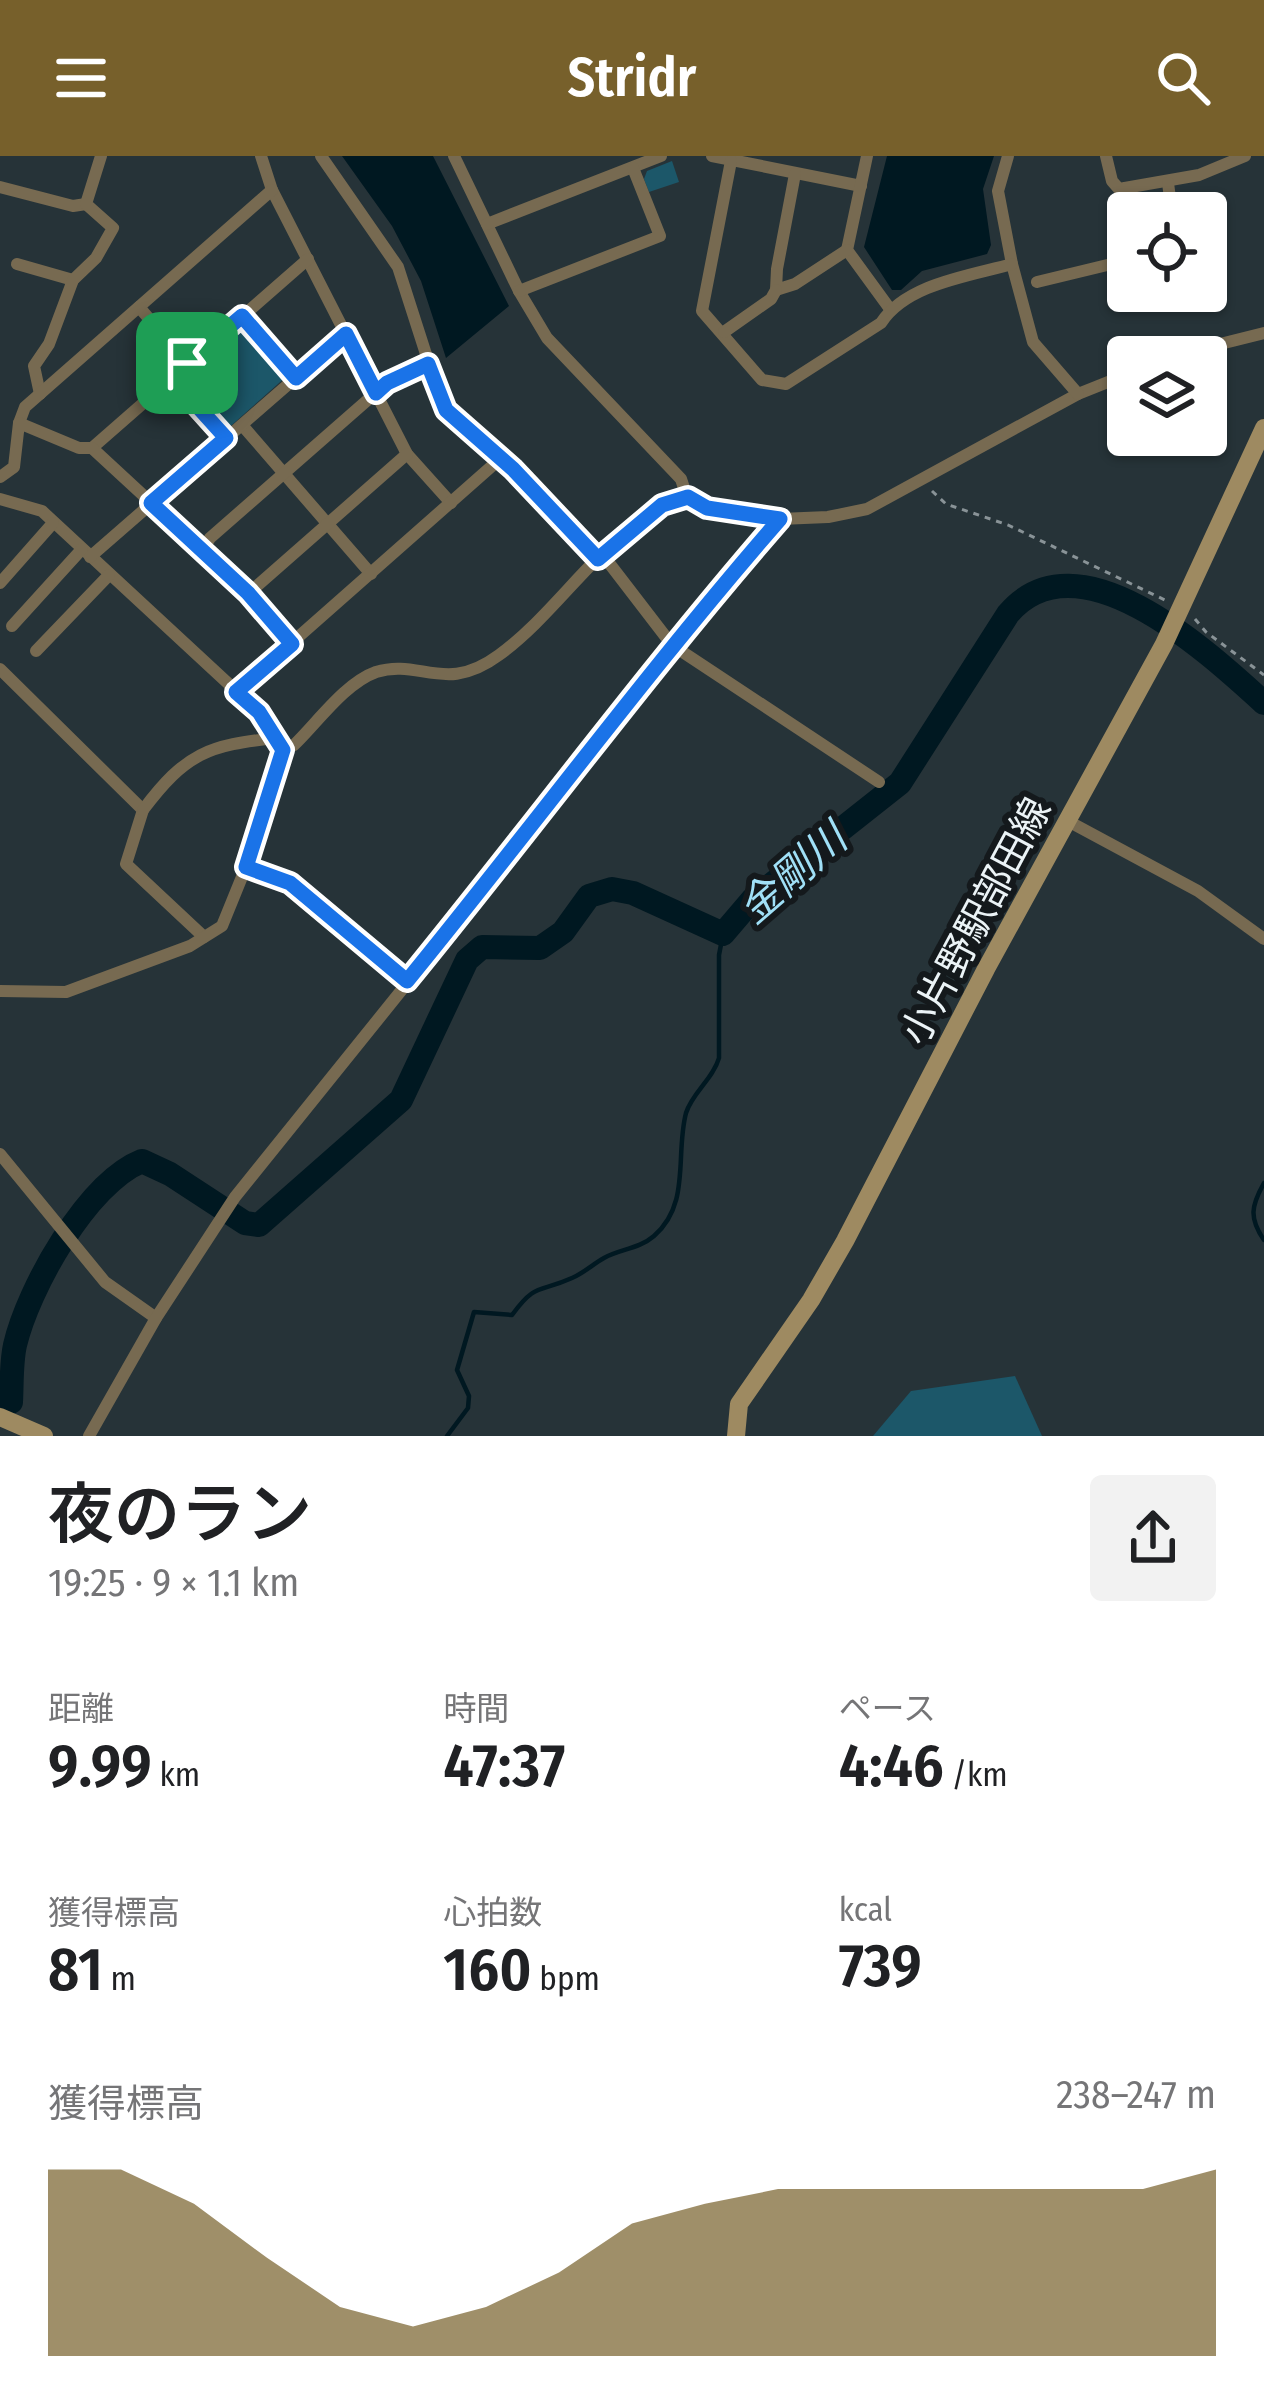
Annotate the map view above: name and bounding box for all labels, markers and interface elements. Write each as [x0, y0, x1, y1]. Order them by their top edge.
icon: menu [48, 45, 114, 111]
icon: search [1150, 45, 1216, 111]
text: Stridr [568, 46, 696, 110]
map controls [1107, 192, 1227, 456]
button: locate [1107, 192, 1227, 312]
pin [136, 312, 238, 414]
icon: arrive [154, 330, 220, 396]
button: layers [1107, 336, 1227, 456]
street label: 小片野駅部田線 [891, 790, 1060, 1053]
water label: 金剛川 [729, 811, 860, 934]
text: 夜のラン [48, 1475, 312, 1554]
button: share [1090, 1475, 1216, 1601]
text: 19:25 · 9 × 1.1 km [48, 1560, 299, 1606]
text: 距離 [48, 1689, 114, 1729]
text: 時間 [443, 1689, 509, 1729]
text: ペース [839, 1689, 936, 1729]
text: 9.99 [48, 1730, 152, 1802]
text: 47:37 [443, 1730, 565, 1802]
text: 4:46 [839, 1730, 944, 1802]
text: km [152, 1755, 200, 1795]
text: /km [944, 1755, 1008, 1795]
text: kcal [839, 1890, 892, 1930]
text: 獲得標高 [48, 1893, 180, 1933]
text: 心拍数 [443, 1893, 542, 1933]
text: 739 [839, 1930, 922, 2002]
text: 81 [48, 1934, 103, 2006]
text: 160 [443, 1934, 532, 2006]
text: m [103, 1959, 136, 1999]
text: bpm [532, 1959, 600, 1999]
text: 238–247 m [1056, 2072, 1216, 2118]
text: 獲得標高 [48, 2081, 204, 2127]

